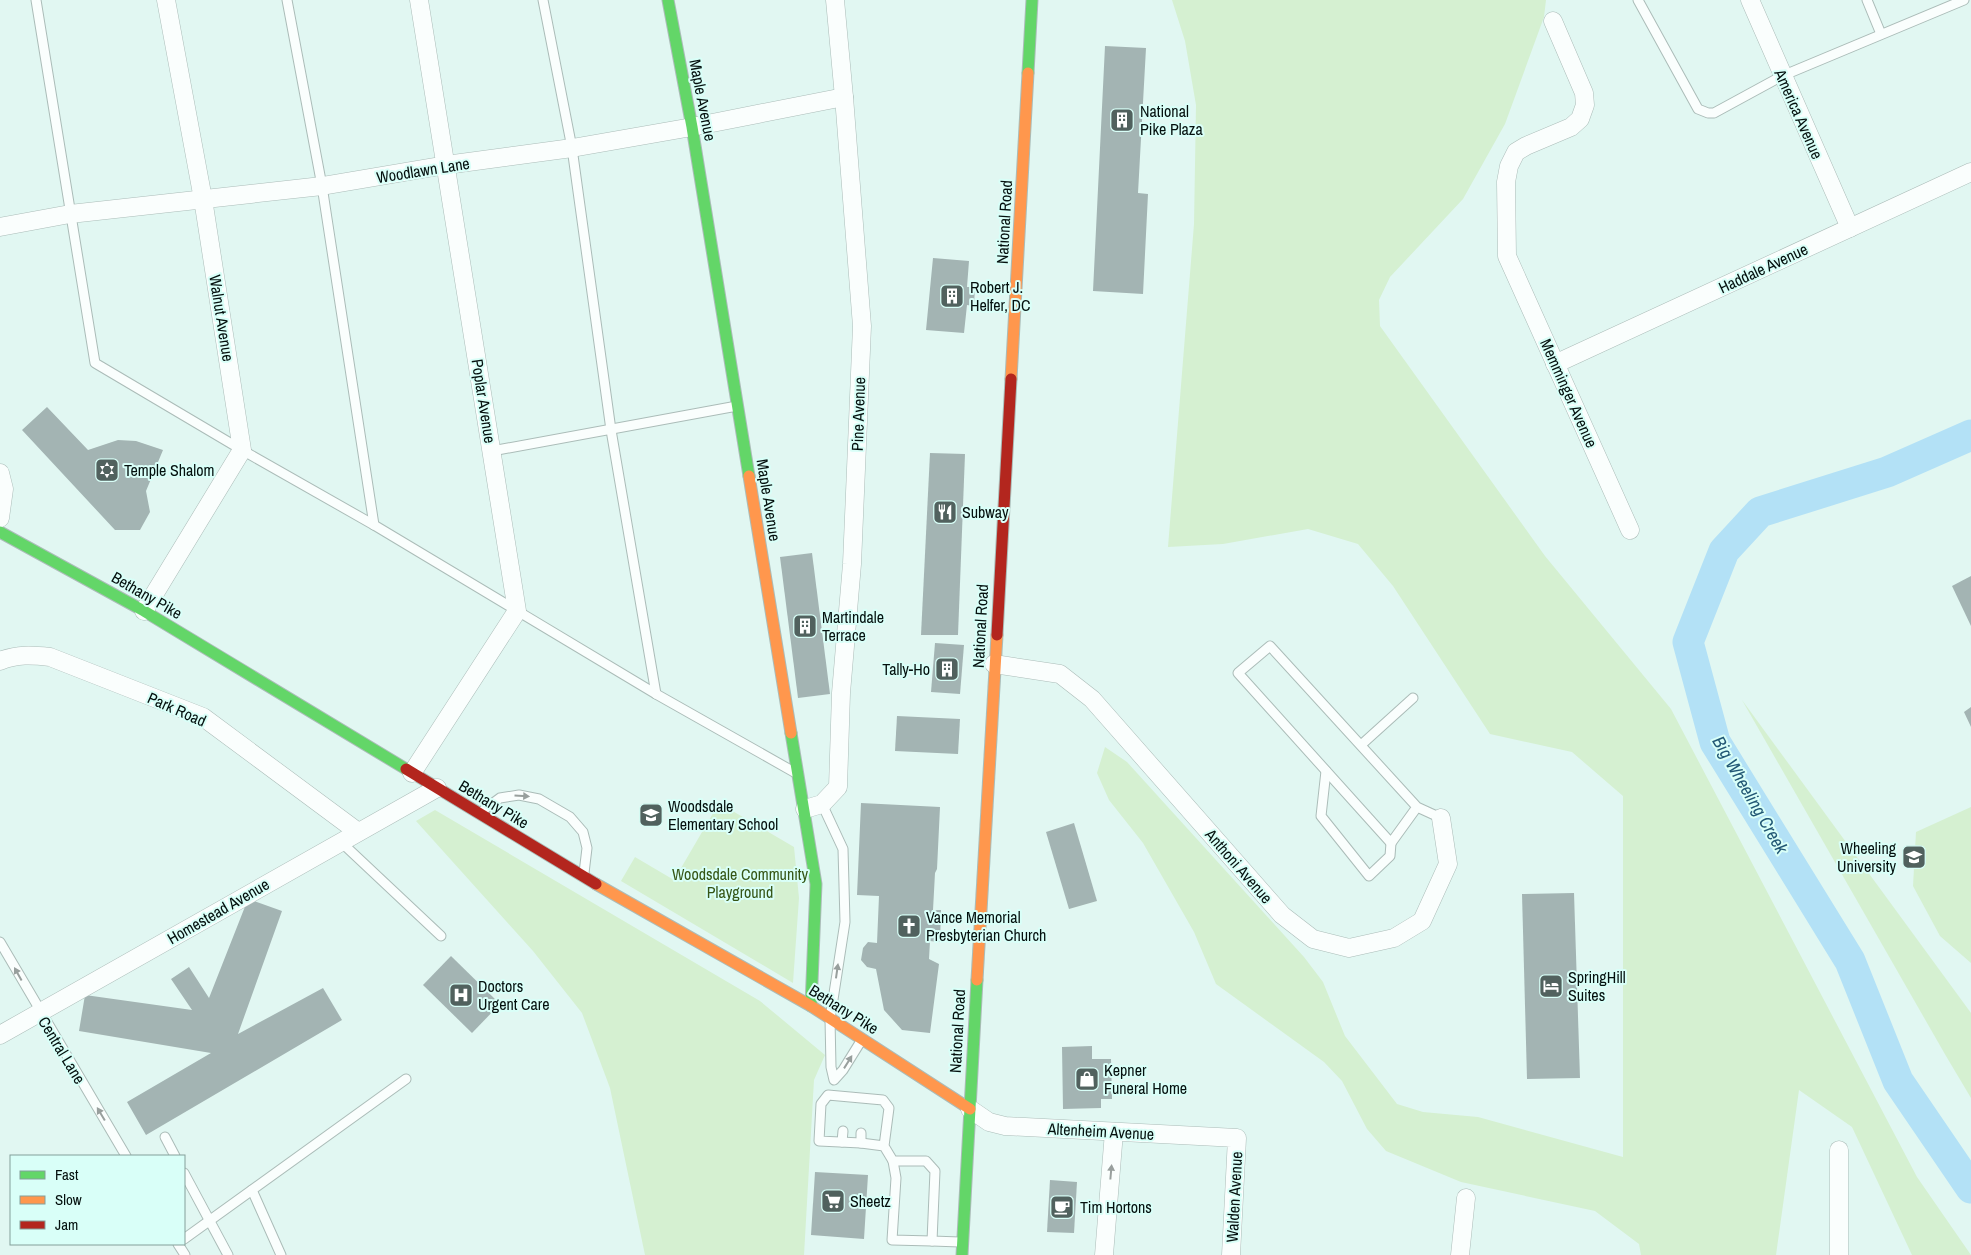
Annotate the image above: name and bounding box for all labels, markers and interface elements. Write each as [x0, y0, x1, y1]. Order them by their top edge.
street label: Maple Avenue [684, 57, 722, 143]
street label: America Avenue [1769, 65, 1829, 162]
place label: National Pike Plaza [1140, 100, 1203, 140]
building icon: National Pike Plaza [1109, 107, 1135, 133]
street label: Woodlawn Lane [375, 152, 471, 188]
street label: National Road [991, 180, 1017, 264]
street label: Haddale Avenue [1715, 238, 1811, 298]
street label: Walnut Avenue [204, 273, 240, 363]
place label: Robert J. Helfer, DC [970, 276, 1031, 316]
building icon: Robert J. Helfer, DC [939, 283, 965, 309]
street label: Memminger Avenue [1535, 335, 1603, 451]
street label: Poplar Avenue [466, 357, 502, 445]
street label: Pine Avenue [846, 377, 870, 451]
synagogue icon: Temple Shalom [94, 457, 120, 483]
street label: Maple Avenue [752, 457, 786, 543]
place label: Temple Shalom [124, 459, 214, 481]
restaurant icon: Subway [932, 499, 958, 525]
place label: Subway [962, 501, 1009, 523]
street label: Bethany Pike [108, 566, 186, 624]
street label: National Road [967, 584, 993, 668]
place label: Martindale Terrace [822, 606, 884, 646]
building icon: Martindale Terrace [792, 613, 818, 639]
building icon: Tally-Ho [934, 656, 960, 682]
place label: Tally-Ho [882, 658, 930, 680]
street label: Park Road [144, 686, 210, 732]
water label: Big Wheeling Creek [1707, 731, 1795, 859]
street label: Bethany Pike [455, 774, 533, 834]
one-way arrow [514, 793, 530, 801]
place label: Woodsdale Elementary School [668, 795, 778, 835]
school or university icon: Woodsdale Elementary School [638, 802, 664, 828]
street label: Anthoni Avenue [1200, 823, 1278, 908]
place label: Wheeling University [1837, 837, 1897, 877]
school or university icon: Wheeling University [1901, 844, 1927, 870]
park label: Woodsdale Community Playground [672, 863, 808, 903]
street label: Homestead Avenue [163, 873, 273, 949]
place label: Vance Memorial Presbyterian Church [926, 906, 1046, 946]
church icon: Vance Memorial Presbyterian Church [896, 913, 922, 939]
one-way arrow [834, 962, 842, 978]
place label: SpringHill Suites [1568, 966, 1626, 1006]
one-way arrow [14, 968, 23, 981]
hotel icon: SpringHill Suites [1538, 973, 1564, 999]
place label: Doctors Urgent Care [478, 975, 549, 1015]
street label: Bethany Pike [805, 979, 883, 1039]
hospital icon: Doctors Urgent Care [448, 982, 474, 1008]
street label: National Road [944, 989, 970, 1073]
street label: Central Lane [33, 1012, 91, 1088]
one-way arrow [843, 1056, 852, 1069]
place label: Kepner Funeral Home [1104, 1059, 1187, 1099]
shop icon: Kepner Funeral Home [1074, 1066, 1100, 1092]
one-way arrow [96, 1108, 105, 1121]
street label: Altenheim Avenue [1046, 1117, 1155, 1145]
street label: Walden Avenue [1221, 1151, 1247, 1243]
legend [10, 1155, 185, 1245]
one-way arrow [1107, 1163, 1115, 1179]
text: Fast [55, 1164, 79, 1185]
supermarket icon: Sheetz [820, 1188, 846, 1214]
text: Slow [55, 1189, 82, 1210]
place label: Sheetz [850, 1190, 891, 1212]
cafe icon: Tim Hortons [1049, 1194, 1075, 1220]
place label: Tim Hortons [1080, 1196, 1152, 1218]
text: Jam [55, 1214, 78, 1235]

